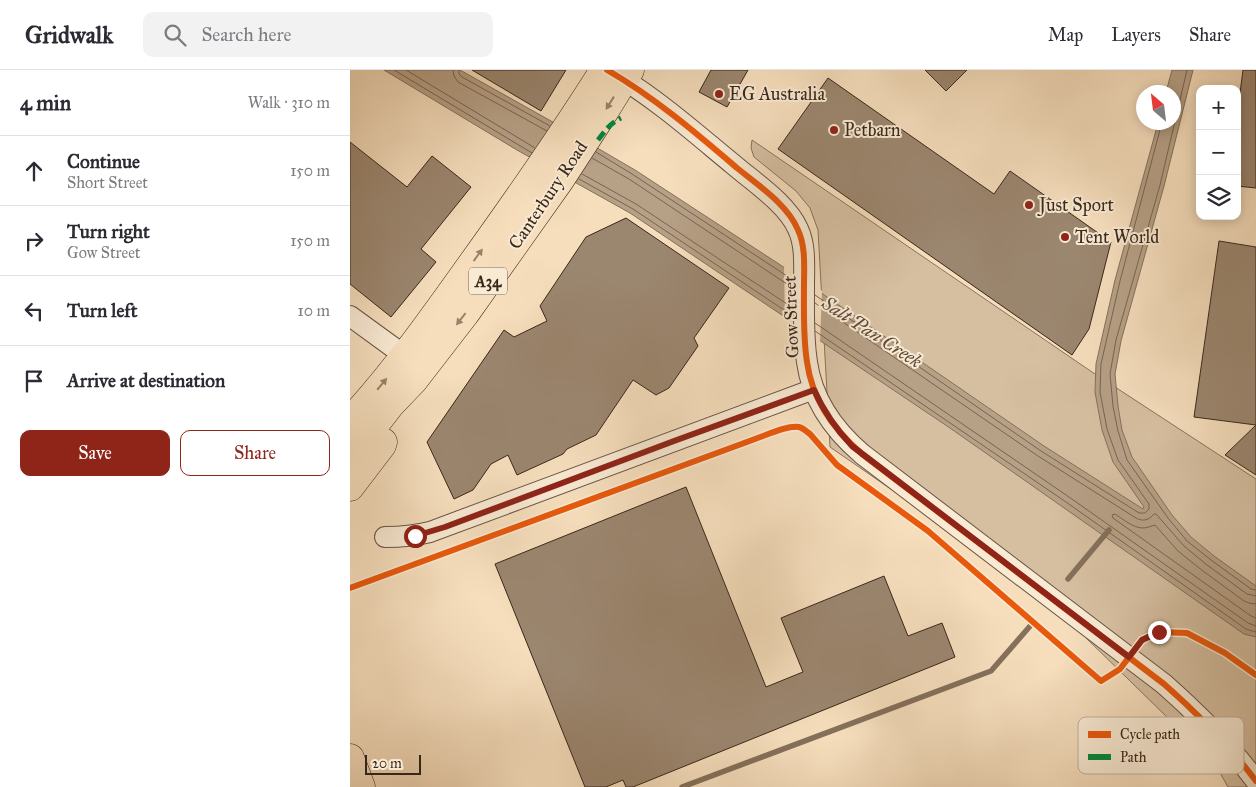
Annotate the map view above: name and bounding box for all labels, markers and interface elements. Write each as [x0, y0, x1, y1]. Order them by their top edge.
search box [143, 12, 493, 57]
text: Gridwalk [25, 20, 113, 50]
icon: search [161, 21, 189, 49]
text: Search here [201, 23, 291, 46]
text: Map [1048, 24, 1083, 46]
text: Layers [1111, 24, 1161, 46]
text: Share [1189, 24, 1231, 46]
place label: EG Australia [729, 83, 826, 105]
north arrow [1136, 85, 1181, 130]
map controls [1196, 85, 1241, 220]
button: + [1196, 85, 1241, 130]
marker: EG Australia [713, 88, 725, 100]
text: 4 min [20, 90, 71, 116]
text: Walk · 310 m [248, 93, 330, 112]
one-way arrow [605, 96, 615, 110]
place label: Petbarn [844, 119, 901, 141]
marker: Petbarn [828, 124, 840, 136]
button: − [1196, 130, 1241, 175]
street label: Canterbury Road [504, 137, 592, 253]
text: Continue [67, 150, 140, 173]
icon: ahead [20, 157, 48, 185]
text: 150 m [290, 161, 330, 180]
text: Short Street [67, 173, 148, 192]
button: layers [1196, 175, 1241, 220]
place label: Just Sport [1037, 194, 1115, 217]
marker: Just Sport [1023, 199, 1035, 211]
text: Turn right [67, 220, 150, 243]
place label: Tent World [1075, 226, 1159, 248]
icon: right [20, 227, 48, 255]
text: 150 m [290, 231, 330, 250]
marker: Tent World [1059, 231, 1071, 243]
text: Gow Street [67, 243, 141, 262]
one-way arrow [473, 248, 483, 262]
road number: A34 [469, 268, 507, 295]
street label: Gow Street [779, 275, 803, 359]
water label: Salt Pan Creek [817, 291, 927, 373]
icon: left [20, 297, 48, 325]
text: Turn left [67, 299, 137, 322]
text: 10 m [298, 301, 330, 320]
one-way arrow [456, 312, 466, 326]
icon: arrive [20, 367, 48, 395]
text: Arrive at destination [67, 369, 225, 392]
one-way arrow [377, 378, 388, 391]
button: Save [20, 430, 170, 476]
button: Share [180, 430, 330, 476]
route start [404, 525, 427, 548]
route end [1148, 621, 1171, 644]
legend [1078, 717, 1244, 774]
text: Cycle path [1120, 726, 1180, 743]
text: Path [1120, 749, 1147, 766]
scale bar [365, 752, 421, 775]
text: 20 m [372, 755, 402, 772]

